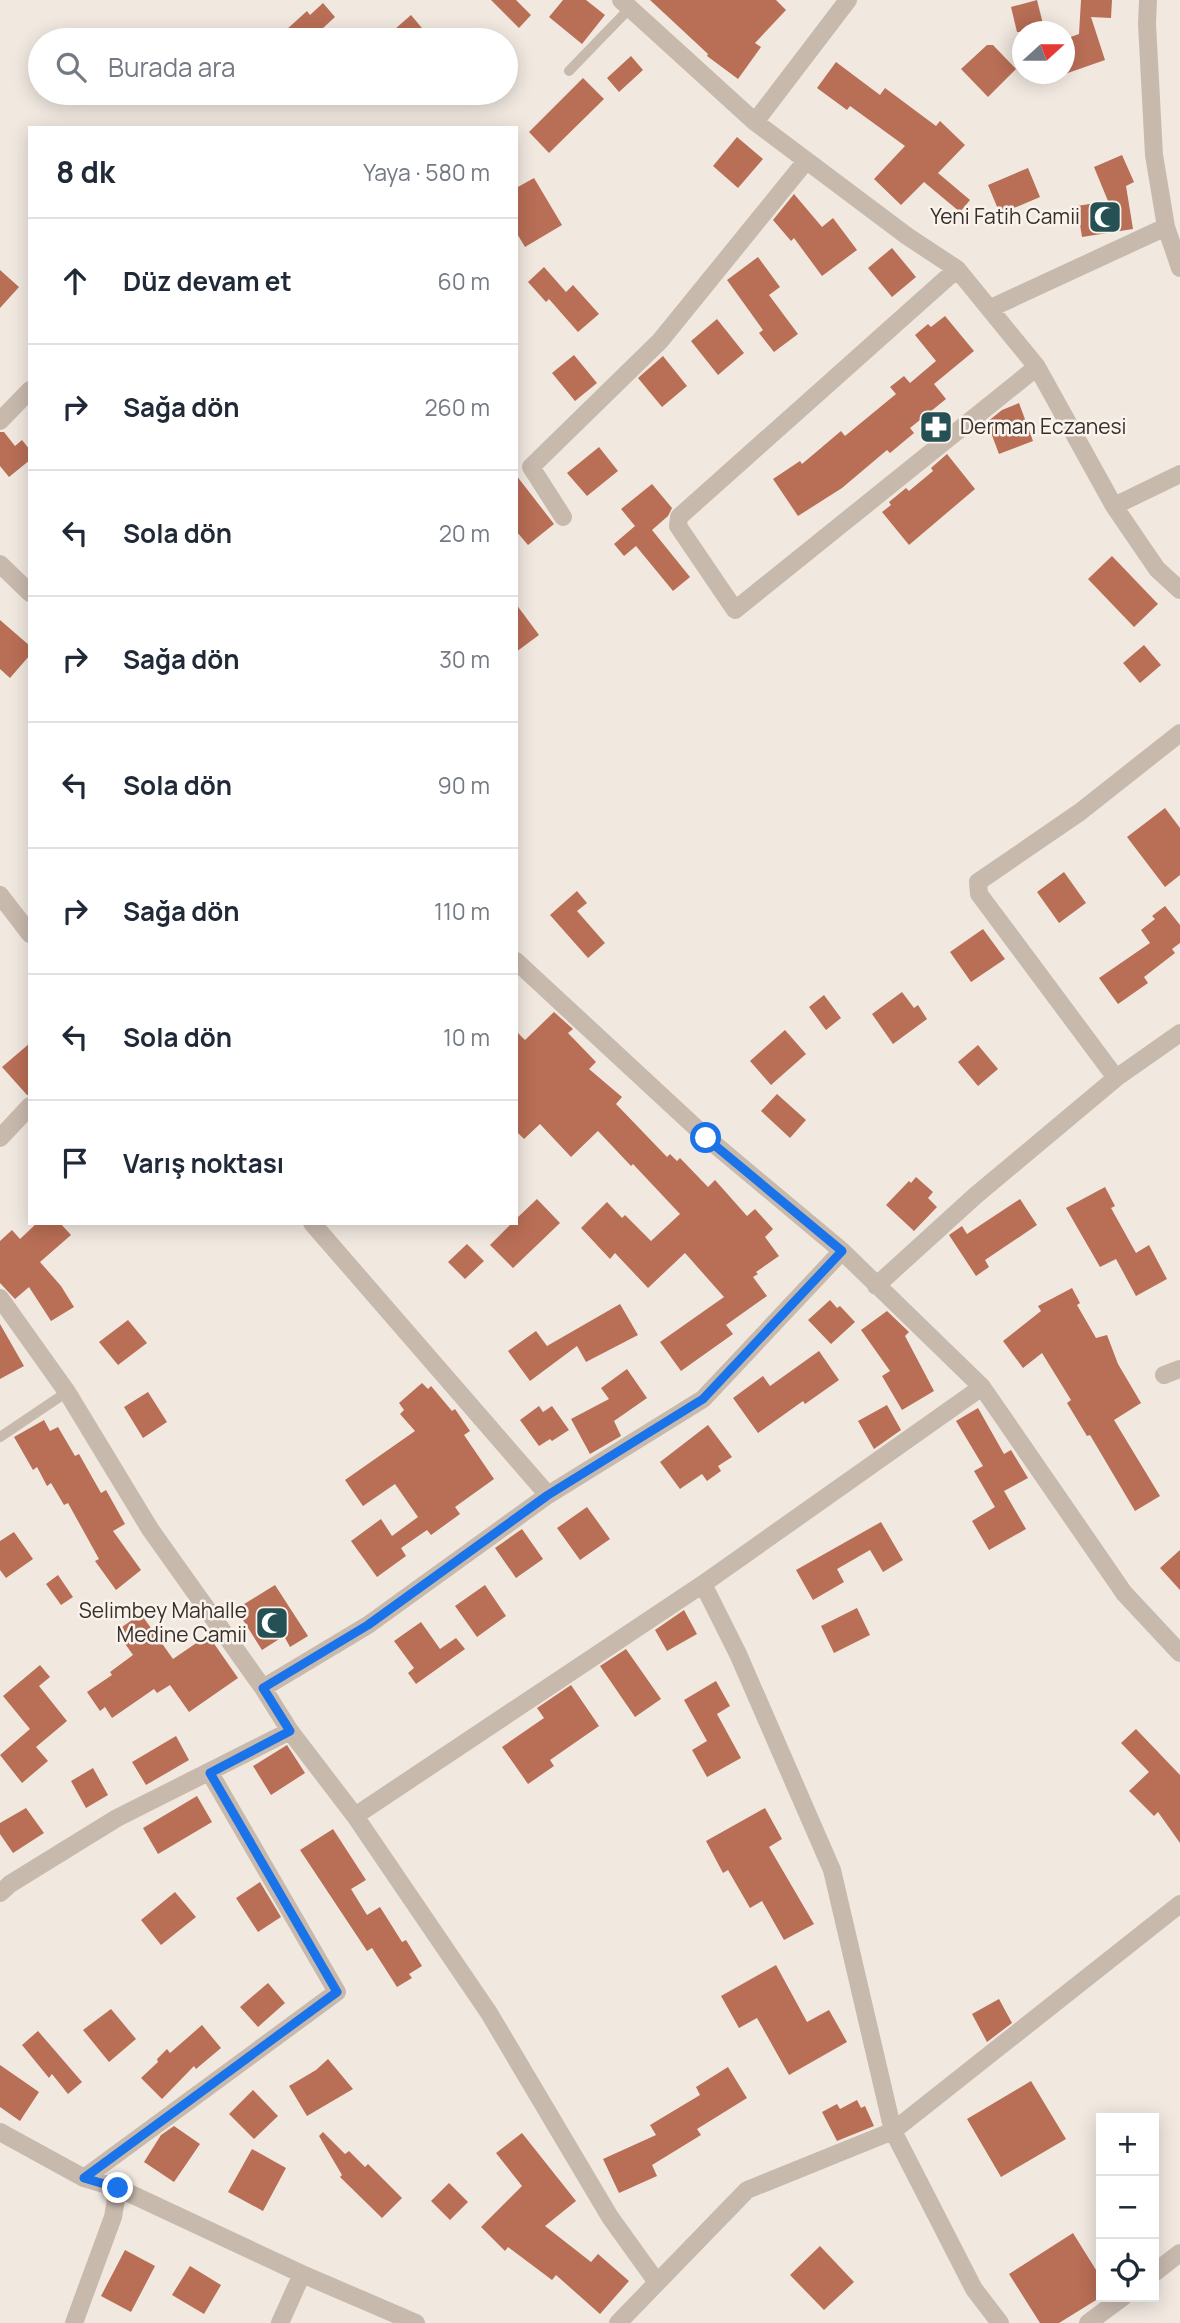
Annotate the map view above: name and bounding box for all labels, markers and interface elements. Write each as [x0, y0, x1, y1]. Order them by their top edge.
north arrow [1012, 21, 1075, 84]
search box [28, 28, 518, 105]
icon: search [52, 48, 90, 86]
text: Burada ara [108, 49, 235, 85]
text: 8 dk [56, 151, 115, 192]
text: Yaya · 580 m [363, 156, 490, 188]
mosque icon: Yeni Fatih Camii [1086, 198, 1124, 236]
place label: Yeni Fatih Camii [930, 202, 1080, 230]
icon: ahead [56, 262, 94, 300]
text: Düz devam et [123, 263, 292, 299]
text: 60 m [438, 265, 490, 297]
icon: right [56, 388, 94, 426]
text: Sağa dön [123, 389, 240, 425]
text: 260 m [424, 391, 490, 423]
pharmacy icon: Derman Eczanesi [917, 408, 955, 446]
place label: Derman Eczanesi [960, 412, 1126, 440]
icon: left [56, 514, 94, 552]
text: Sola dön [123, 515, 232, 551]
text: 20 m [439, 517, 490, 549]
icon: right [56, 640, 94, 678]
text: Sağa dön [123, 641, 240, 677]
text: 30 m [439, 643, 490, 675]
icon: left [56, 766, 94, 804]
text: Sola dön [123, 767, 232, 803]
text: 90 m [438, 769, 490, 801]
icon: right [56, 892, 94, 930]
text: Sağa dön [123, 893, 240, 929]
text: 110 m [434, 895, 490, 927]
icon: left [56, 1018, 94, 1056]
text: Sola dön [123, 1019, 232, 1055]
text: 10 m [443, 1021, 490, 1053]
route start [690, 1122, 721, 1153]
icon: arrive [56, 1144, 94, 1182]
text: Varış noktası [123, 1145, 284, 1181]
place label: Selimbey Mahalle Medine Camii [79, 1596, 247, 1648]
mosque icon: Selimbey Mahalle Medine Camii [253, 1604, 291, 1642]
map controls [1096, 2113, 1159, 2302]
button: + [1096, 2113, 1159, 2176]
route end [102, 2172, 133, 2203]
button: − [1096, 2176, 1159, 2239]
button: locate [1096, 2239, 1159, 2302]

